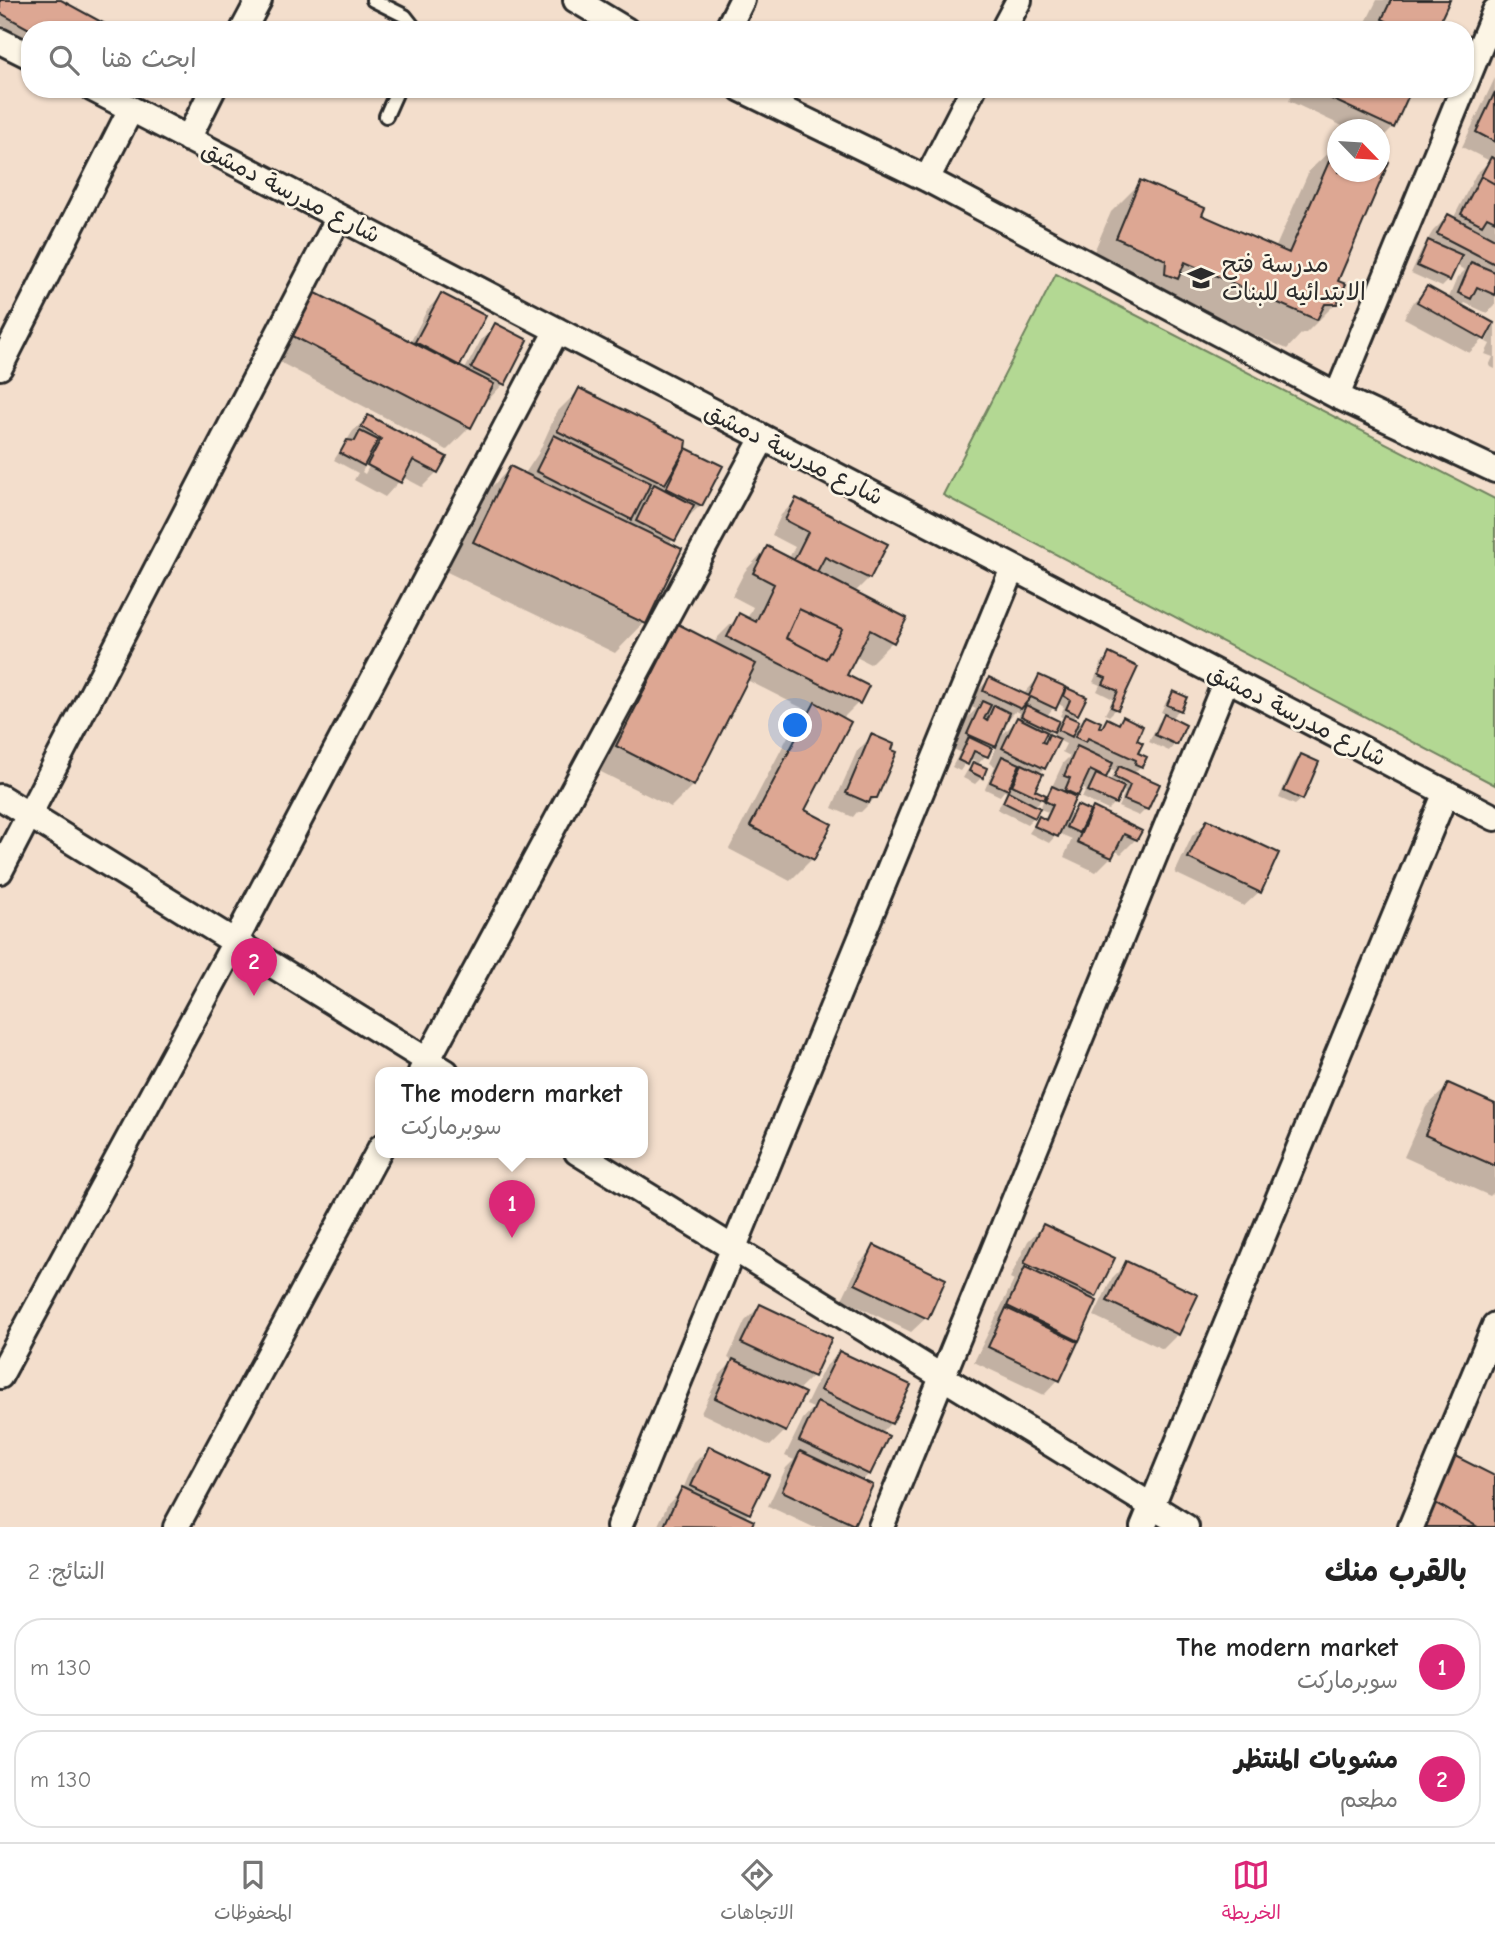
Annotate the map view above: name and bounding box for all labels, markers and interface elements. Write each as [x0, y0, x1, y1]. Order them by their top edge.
search box [21, 21, 1474, 98]
icon: search [45, 41, 83, 79]
text: ابحث هنا [101, 44, 197, 74]
north arrow [1327, 119, 1390, 182]
street label: شارع مدرسة دمشق [196, 135, 385, 252]
place label: مدرسة فتح الابتدائيه للبنات [1222, 250, 1366, 306]
school or university icon: مدرسة فتح الابتدائيه للبنات [1186, 263, 1216, 293]
street label: شارع مدرسة دمشق [699, 397, 888, 514]
street label: شارع مدرسة دمشق [1202, 658, 1391, 775]
your location [778, 708, 812, 742]
pin: 2 [231, 938, 277, 996]
popup [375, 1067, 648, 1158]
text: The modern market [401, 1079, 622, 1109]
text: سوبرماركت [401, 1113, 502, 1140]
pin: 1 [489, 1180, 535, 1238]
text: بالقرب منك [1325, 1554, 1467, 1589]
text: النتائج: 2 [28, 1558, 105, 1585]
text: The modern market [1176, 1633, 1398, 1663]
text: 130 m [30, 1654, 91, 1681]
text: 1 [1437, 1654, 1447, 1681]
text: سوبرماركت [1297, 1667, 1398, 1694]
text: مشويات المنتظر [1235, 1745, 1398, 1775]
text: 130 m [30, 1766, 91, 1793]
text: 2 [1436, 1766, 1448, 1793]
text: مطعم [1340, 1786, 1398, 1813]
tab: المحفوظات [214, 1856, 292, 1929]
tab: الاتجاهات [720, 1856, 794, 1929]
tab: الخريطة [1222, 1856, 1281, 1929]

